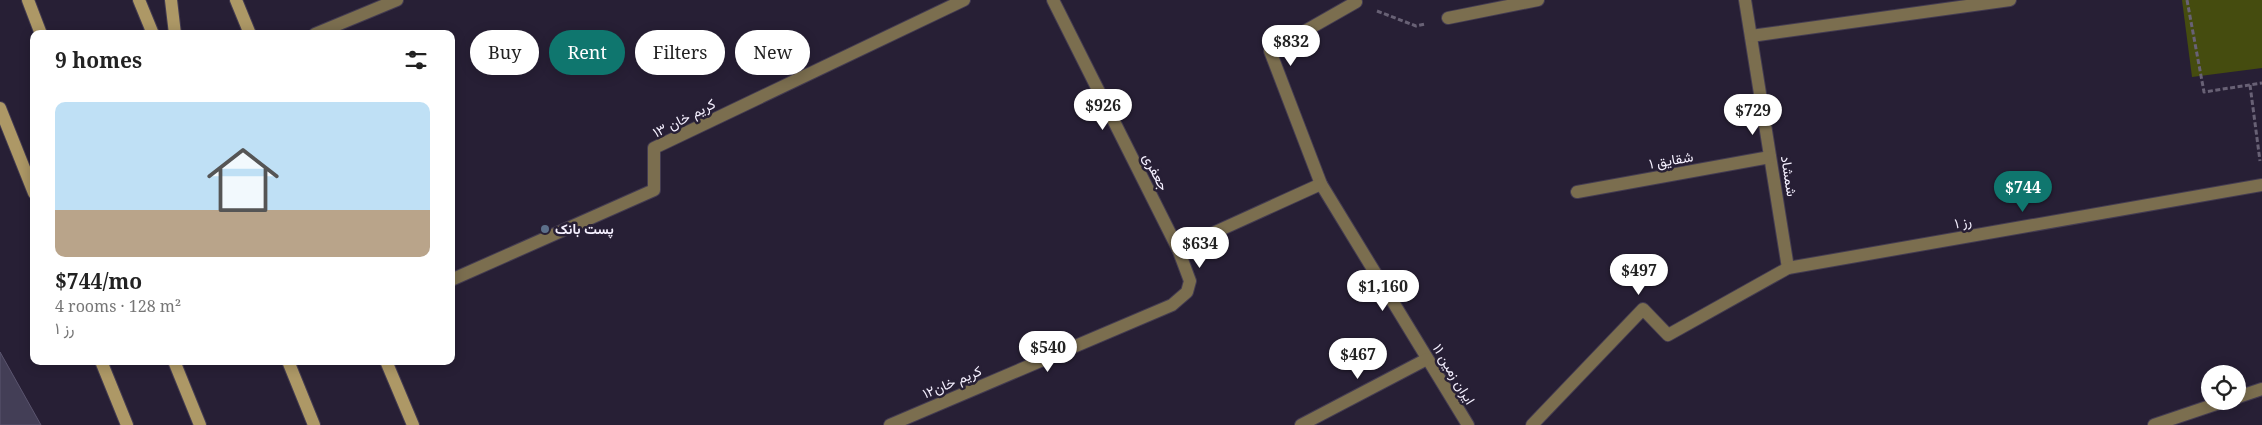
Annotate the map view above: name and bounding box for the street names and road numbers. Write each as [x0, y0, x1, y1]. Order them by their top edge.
street label: کریم خان ۱۳ [649, 94, 718, 141]
street label: شقایق ۱ [1647, 146, 1694, 173]
street label: جعفری [1139, 150, 1174, 194]
street label: شمشاد [1777, 154, 1802, 198]
street label: رز ۱ [1953, 211, 1973, 232]
street label: ایران زمین ۱۱ [1429, 340, 1480, 408]
street label: کریم خان۱۲ [919, 361, 984, 402]

